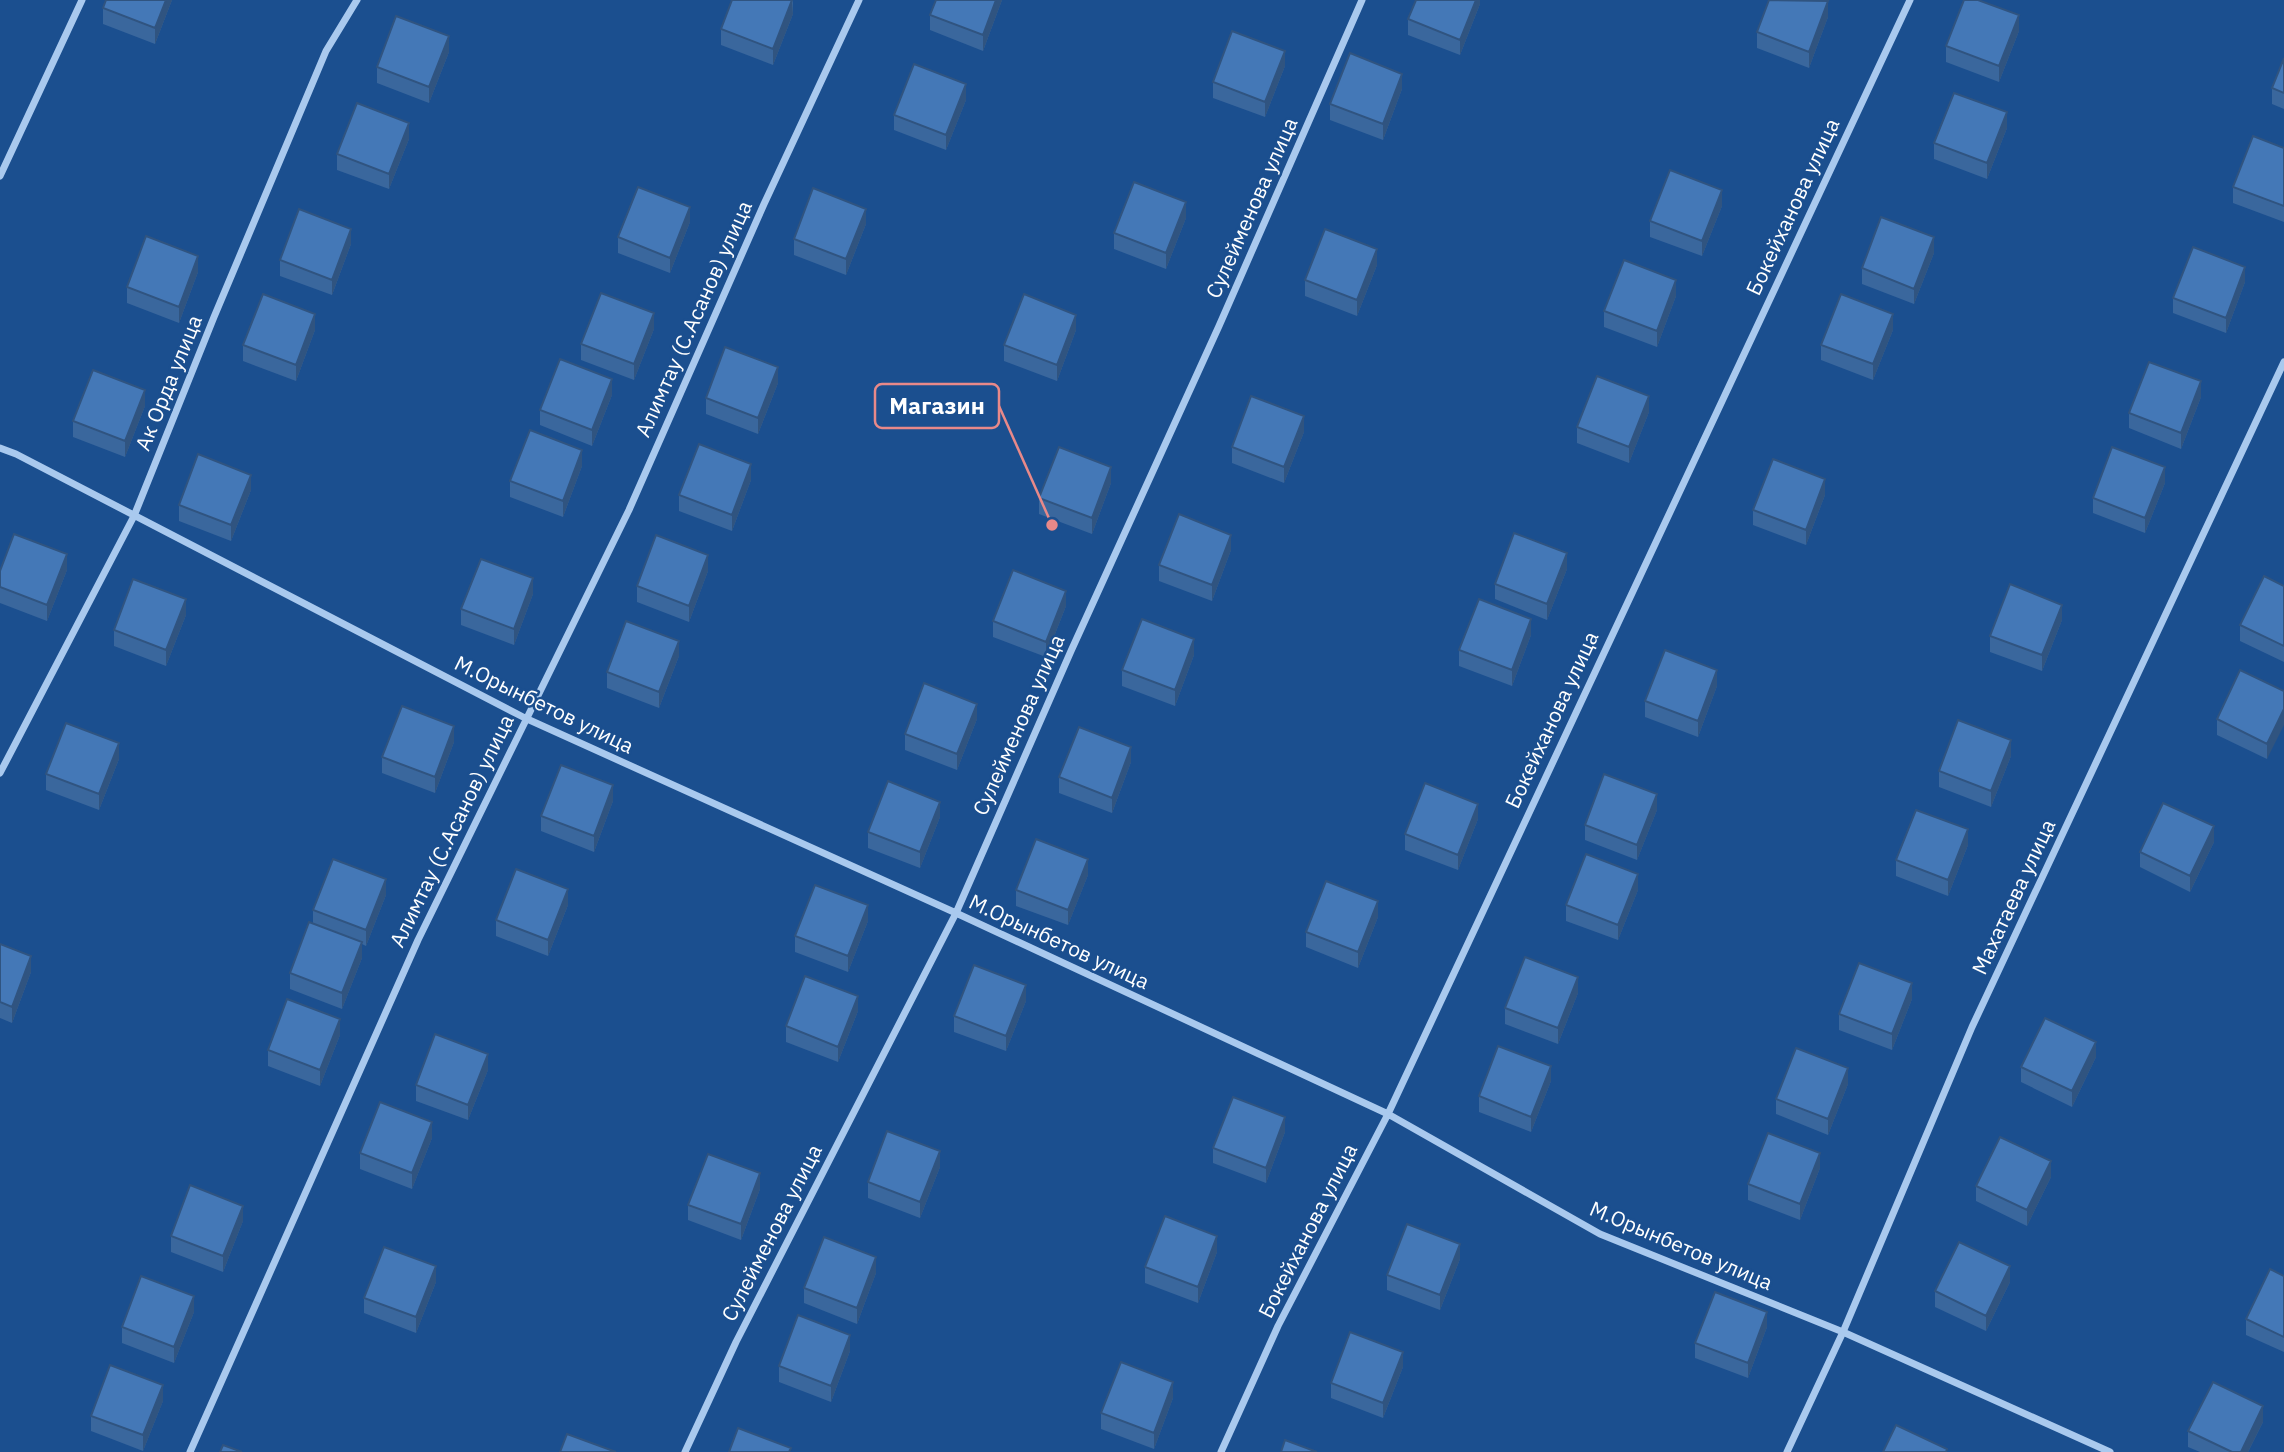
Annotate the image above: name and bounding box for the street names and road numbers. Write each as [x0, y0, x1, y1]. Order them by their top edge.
street label: Сулейменова улица [1199, 113, 1304, 302]
street label: Бокейханова улица [1739, 114, 1845, 300]
street label: Алимтау (С.Асанов) улица [628, 196, 758, 441]
street label: Ак Орда улица [128, 311, 208, 455]
street label: Бокейханова улица [1498, 627, 1604, 813]
street label: Сулейменова улица [966, 630, 1071, 819]
street label: М.Орынбетов улица [450, 649, 639, 760]
street label: Алимтау (С.Асанов) улица [382, 709, 520, 952]
street label: Махатаева улица [1965, 814, 2061, 979]
street label: М.Орынбетов улица [965, 887, 1154, 995]
street label: Сулейменова улица [714, 1139, 828, 1326]
street label: Бокейханова улица [1251, 1139, 1363, 1322]
street label: М.Орынбетов улица [1586, 1194, 1777, 1296]

